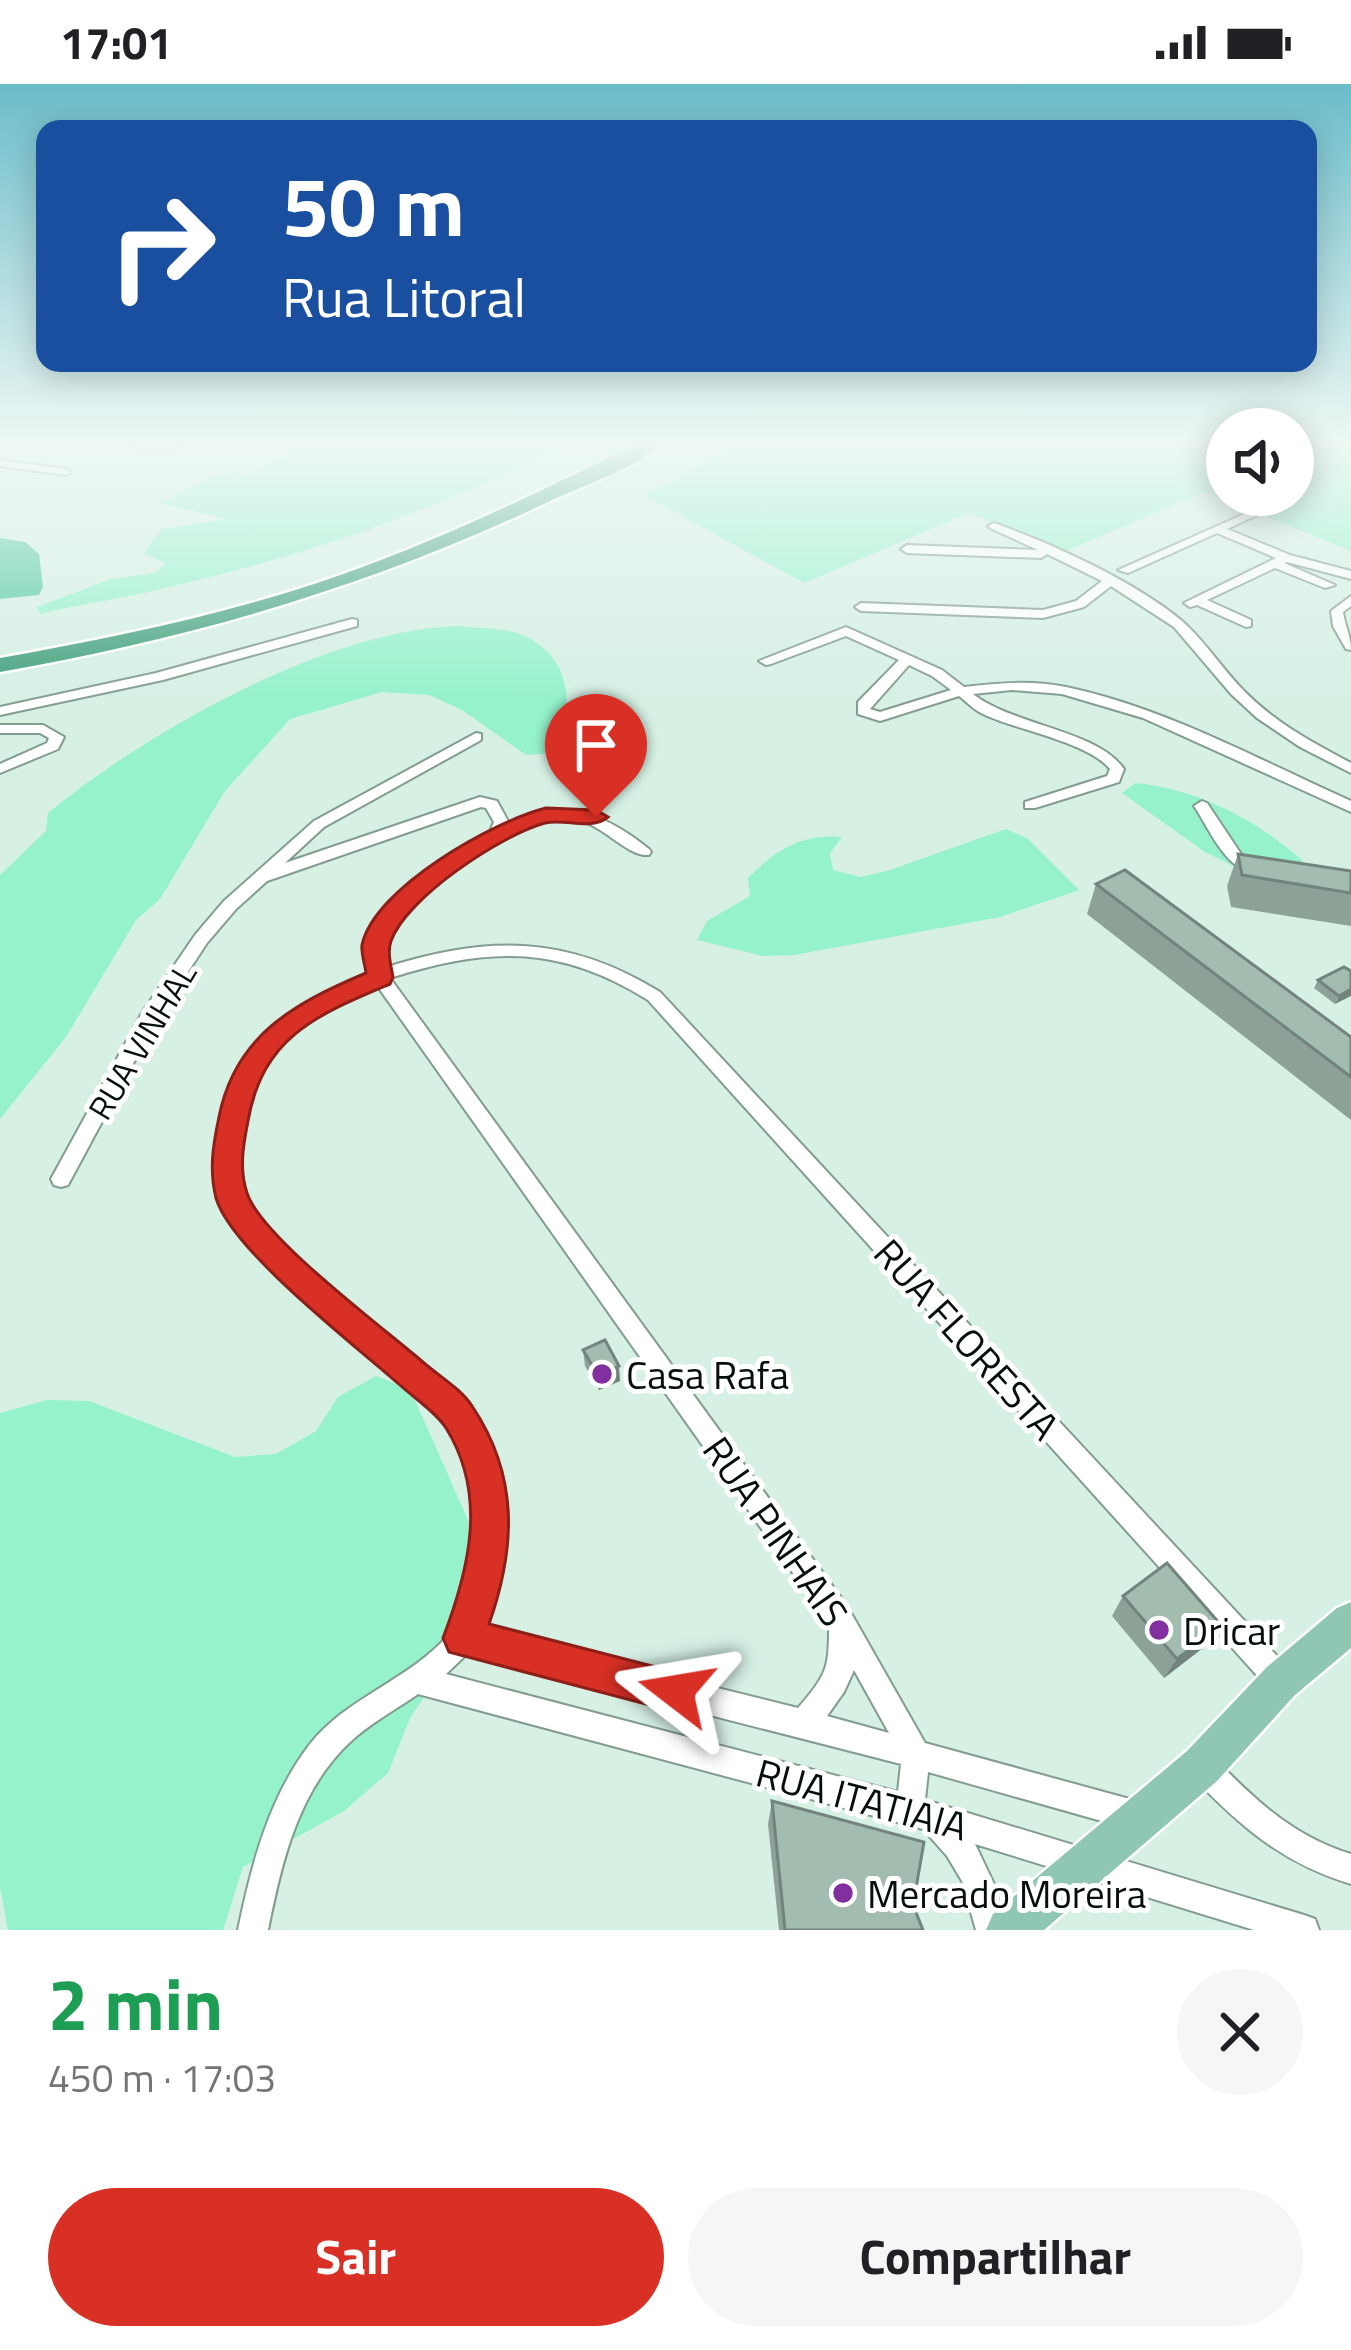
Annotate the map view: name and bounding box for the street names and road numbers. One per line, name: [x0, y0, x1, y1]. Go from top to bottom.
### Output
street label: RUA VINHAL: [75, 953, 209, 1129]
street label: RUA FLORESTA: [860, 1225, 1074, 1453]
street label: RUA PINHAIS: [689, 1424, 863, 1638]
street label: RUA ITATIAIA: [750, 1742, 974, 1856]

